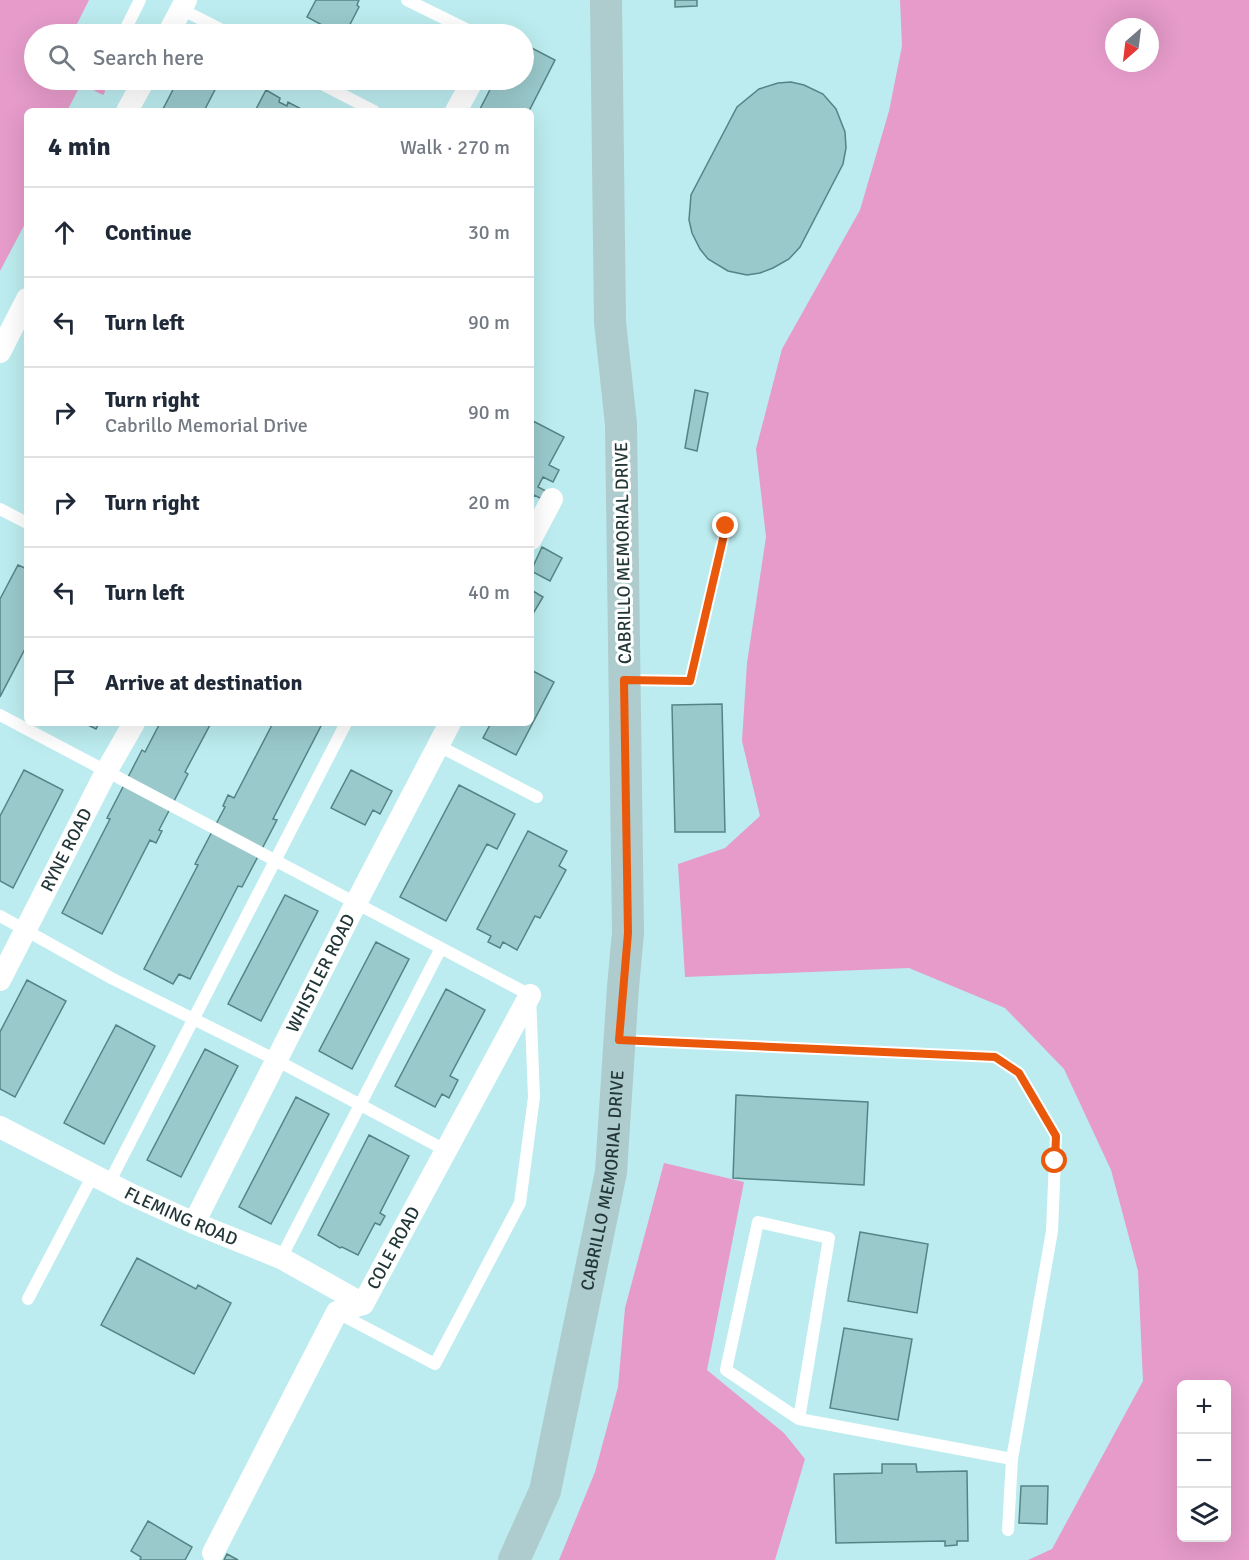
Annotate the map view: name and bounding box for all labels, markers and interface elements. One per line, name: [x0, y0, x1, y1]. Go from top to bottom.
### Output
north arrow: [1105, 18, 1159, 72]
search box: [24, 24, 534, 90]
icon: search: [45, 41, 78, 74]
text: Search here: [93, 44, 204, 71]
text: 4 min: [48, 131, 111, 163]
text: Walk · 270 m: [400, 135, 510, 160]
icon: ahead: [48, 216, 81, 249]
text: Continue: [105, 219, 192, 246]
text: 30 m: [468, 220, 510, 245]
icon: left: [48, 306, 81, 339]
text: Turn left: [105, 309, 185, 336]
text: 90 m: [468, 310, 510, 335]
text: Turn right: [105, 386, 200, 413]
icon: right: [48, 396, 81, 429]
text: 90 m: [468, 400, 510, 425]
text: Cabrillo Memorial Drive: [105, 413, 308, 438]
street label: CABRILLO MEMORIAL DRIVE: [610, 442, 636, 664]
icon: right: [48, 486, 81, 519]
text: Turn right: [105, 489, 200, 516]
text: 20 m: [468, 490, 510, 515]
route end: [712, 512, 738, 538]
icon: left: [48, 576, 81, 609]
text: Turn left: [105, 579, 185, 606]
text: 40 m: [468, 580, 510, 605]
icon: arrive: [48, 666, 81, 699]
text: Arrive at destination: [105, 669, 302, 696]
street label: RYNE ROAD: [36, 805, 97, 895]
street label: WHISTLER ROAD: [281, 910, 360, 1036]
street label: CABRILLO MEMORIAL DRIVE: [576, 1070, 629, 1292]
route start: [1041, 1147, 1067, 1173]
street label: FLEMING ROAD: [121, 1182, 241, 1250]
street label: COLE ROAD: [362, 1203, 425, 1293]
map controls: [1177, 1380, 1231, 1542]
button: +: [1177, 1380, 1231, 1434]
button: −: [1177, 1434, 1231, 1488]
button: layers: [1177, 1488, 1231, 1542]

